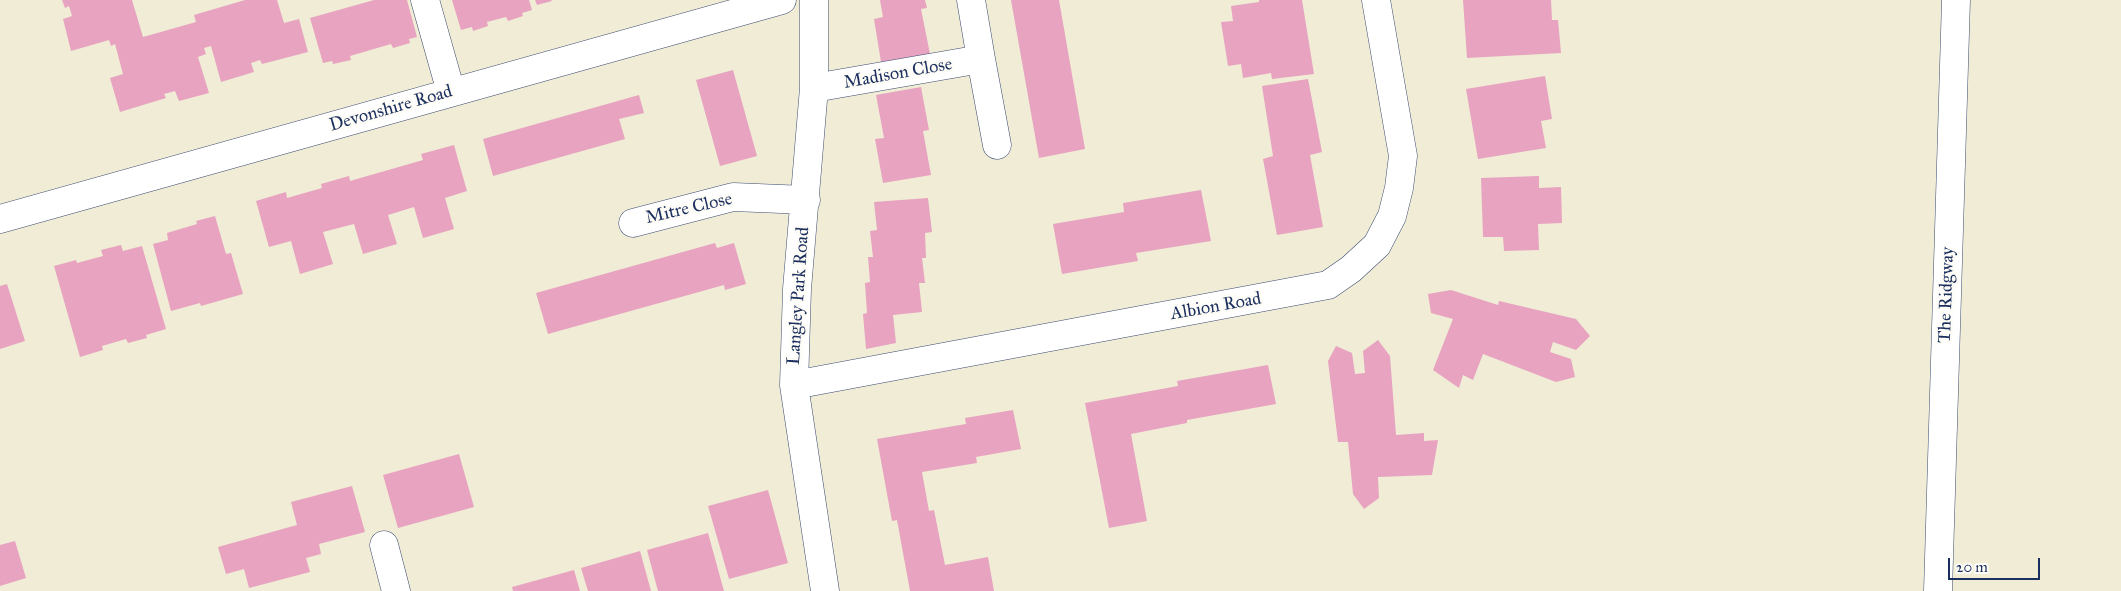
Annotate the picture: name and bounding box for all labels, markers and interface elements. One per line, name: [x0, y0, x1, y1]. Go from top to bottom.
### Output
street label: Madison Close: [842, 54, 954, 94]
street label: Devonshire Road: [327, 81, 455, 137]
street label: Mitre Close: [644, 189, 734, 229]
street label: Langley Park Road: [783, 226, 815, 366]
street label: The Ridgway: [1935, 246, 1959, 344]
street label: Albion Road: [1169, 288, 1263, 326]
scale bar: [1951, 548, 2044, 580]
text: 20 m: [1956, 558, 1988, 576]

